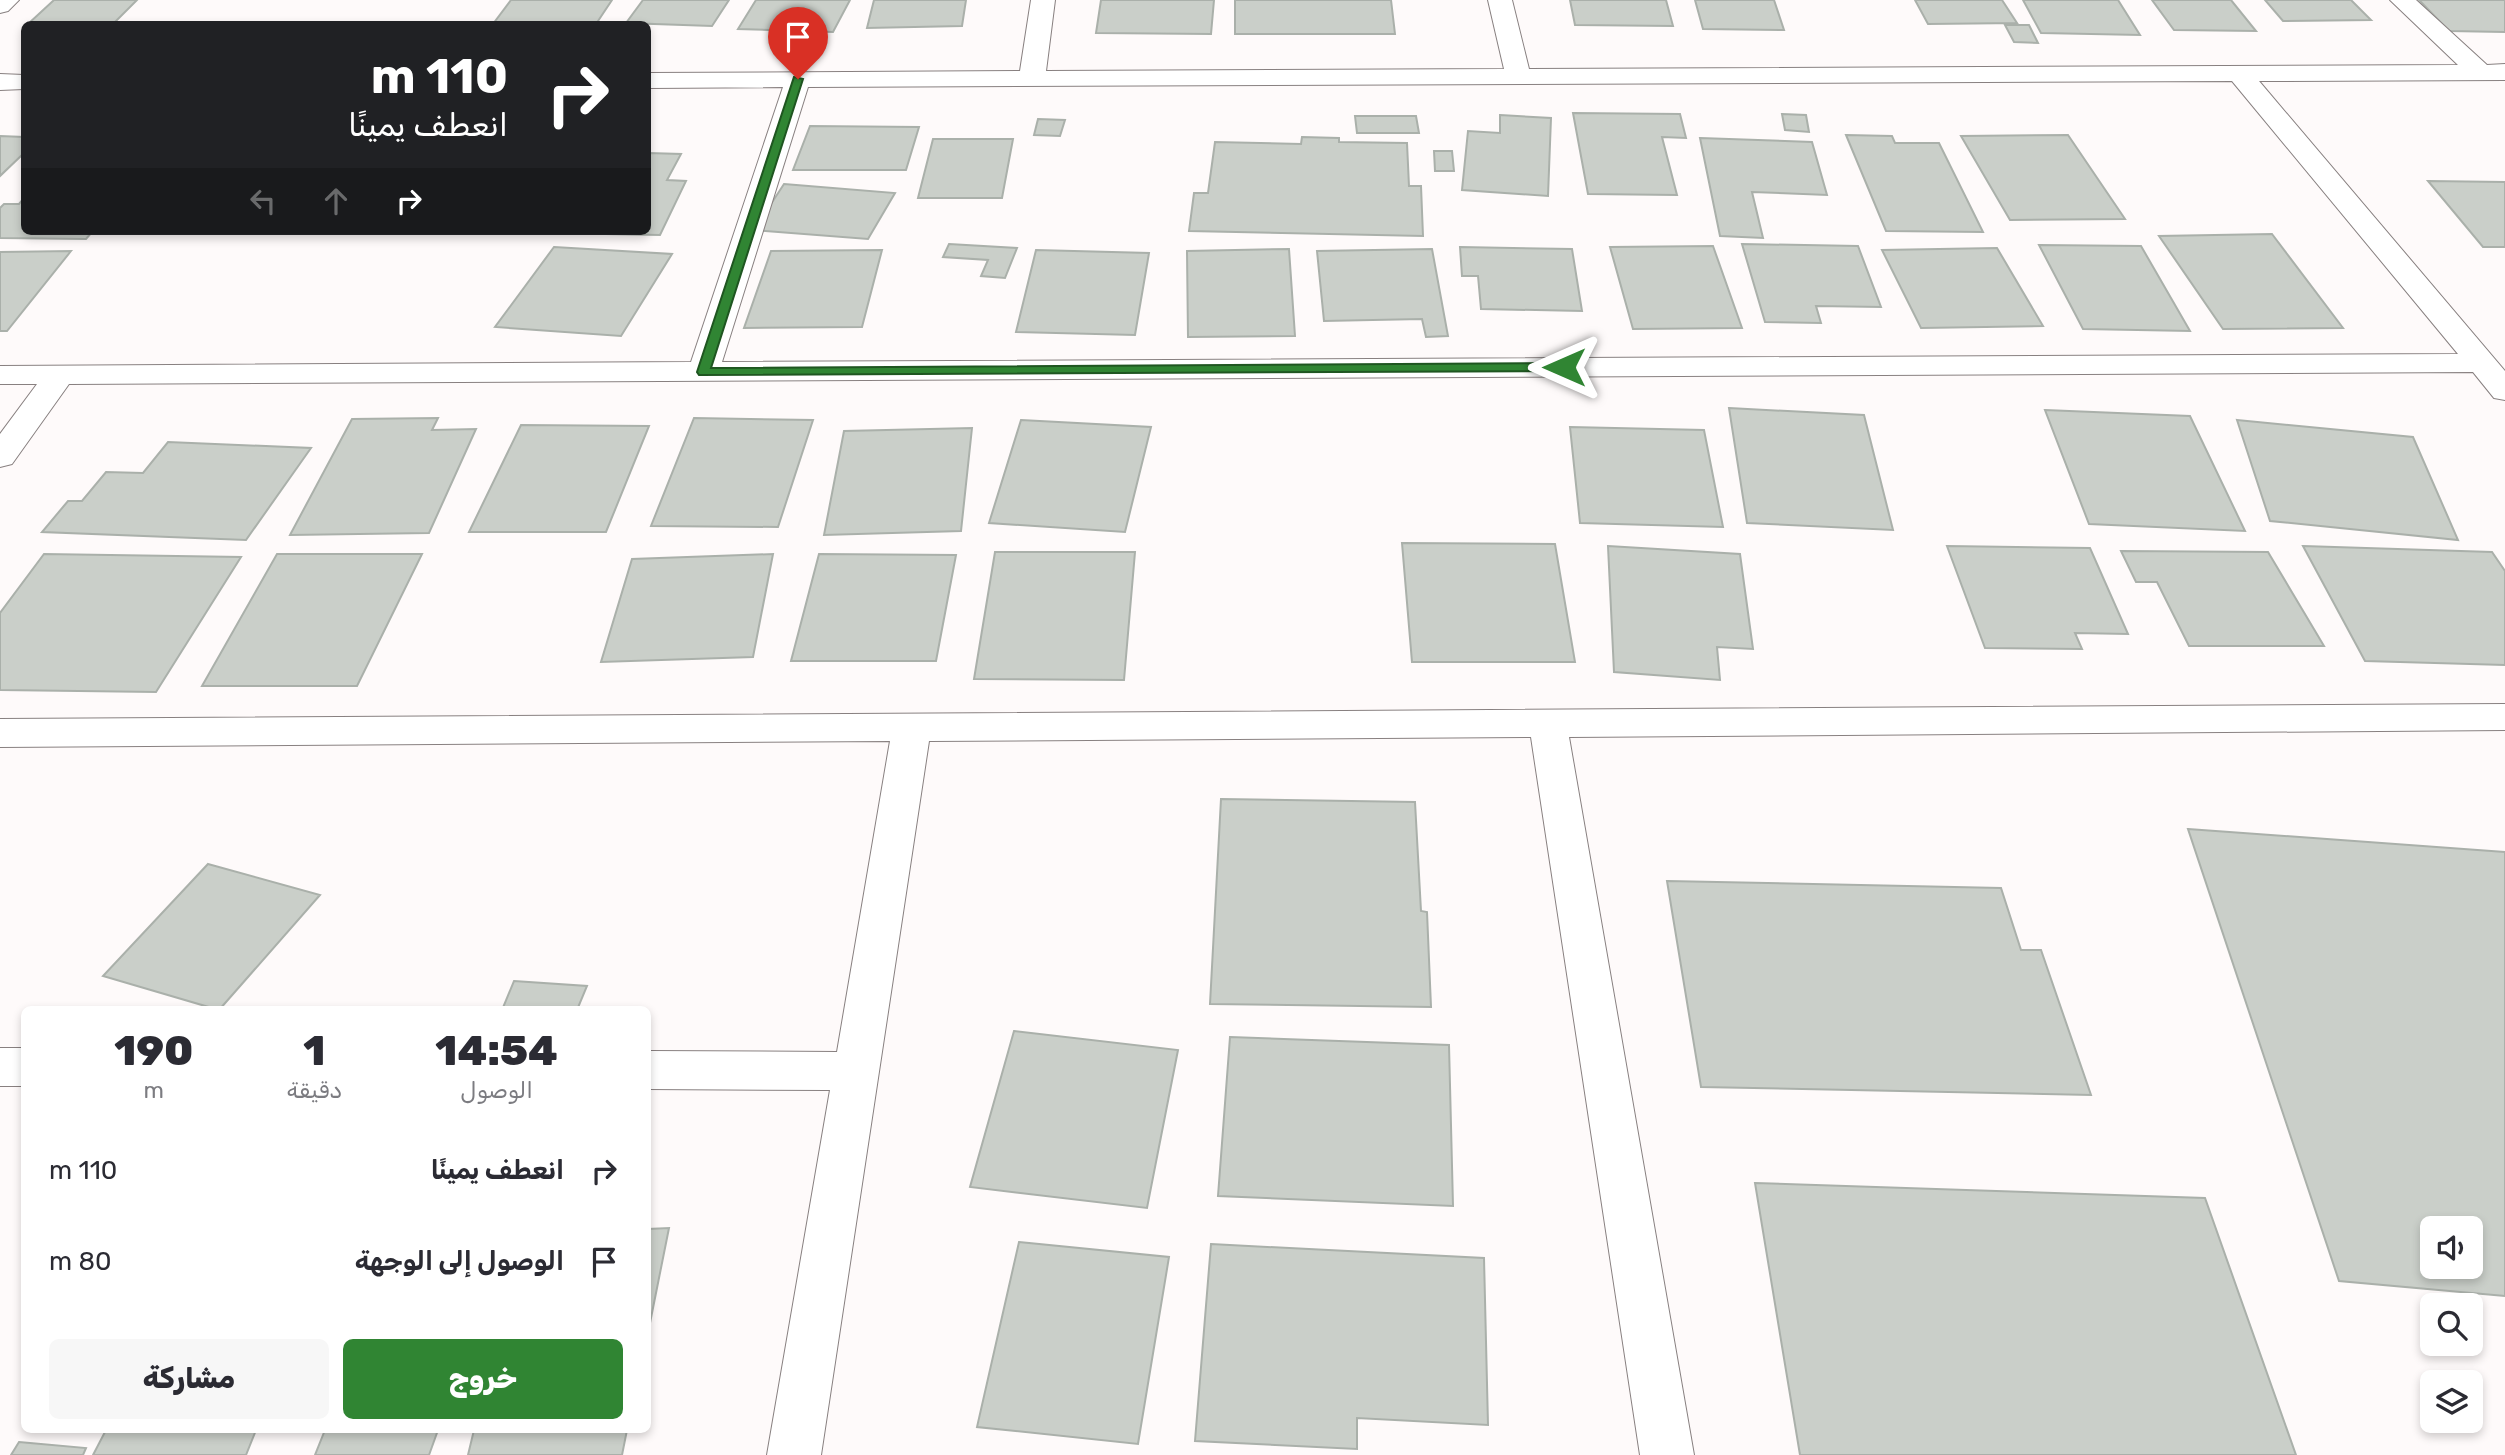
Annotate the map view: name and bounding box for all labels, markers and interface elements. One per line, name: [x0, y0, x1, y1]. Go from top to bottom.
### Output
pin: [768, 7, 828, 79]
icon: arrive: [779, 18, 817, 56]
text: 110 m: [371, 47, 508, 105]
icon: right: [532, 49, 623, 140]
text: انعطف يمينًا: [348, 106, 508, 144]
icon: left: [244, 182, 282, 220]
icon: ahead: [317, 182, 355, 220]
icon: right: [390, 182, 428, 220]
position arrow: [1527, 330, 1601, 404]
text: 190: [114, 1026, 193, 1076]
text: 1: [303, 1026, 325, 1076]
text: 14:54: [435, 1026, 558, 1076]
text: m: [144, 1076, 164, 1104]
text: دقيقة: [287, 1076, 342, 1104]
text: الوصول: [460, 1076, 533, 1104]
icon: right: [585, 1152, 623, 1190]
text: 110 m: [49, 1155, 117, 1186]
text: انعطف يمينًا: [431, 1155, 564, 1186]
map controls: [2420, 1216, 2483, 1433]
button: sound: [2420, 1216, 2483, 1279]
icon: arrive: [585, 1243, 623, 1281]
text: 80 m: [49, 1246, 112, 1277]
text: الوصول إلى الوجهة: [355, 1246, 564, 1277]
button: search: [2420, 1293, 2483, 1356]
button: مشاركة: [49, 1339, 329, 1419]
button: خروج: [343, 1339, 623, 1419]
button: layers: [2420, 1370, 2483, 1433]

